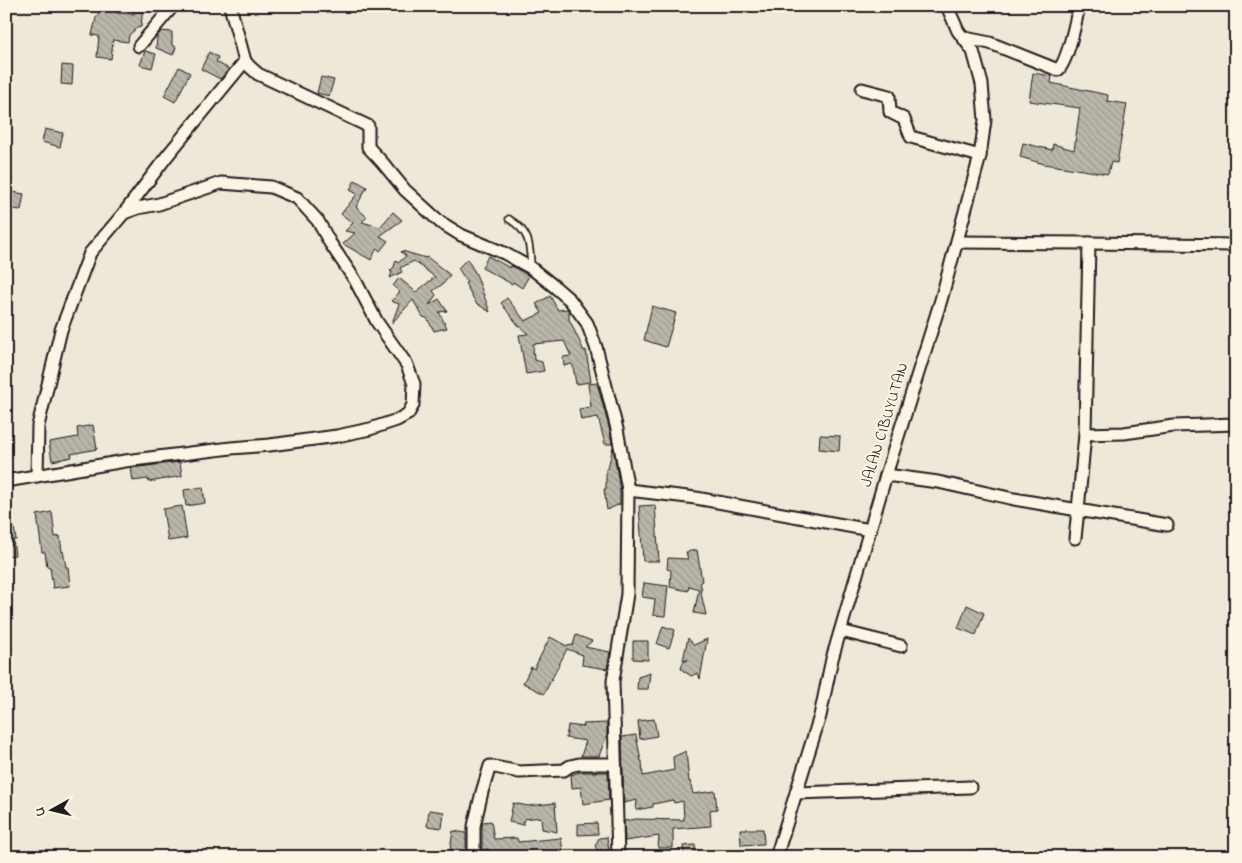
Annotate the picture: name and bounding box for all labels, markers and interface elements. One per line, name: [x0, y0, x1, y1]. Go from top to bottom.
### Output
street label: JALAN CIBUYUTAN: [855, 360, 915, 490]
north arrow: [28, 786, 78, 836]
text: U: [30, 806, 52, 817]

